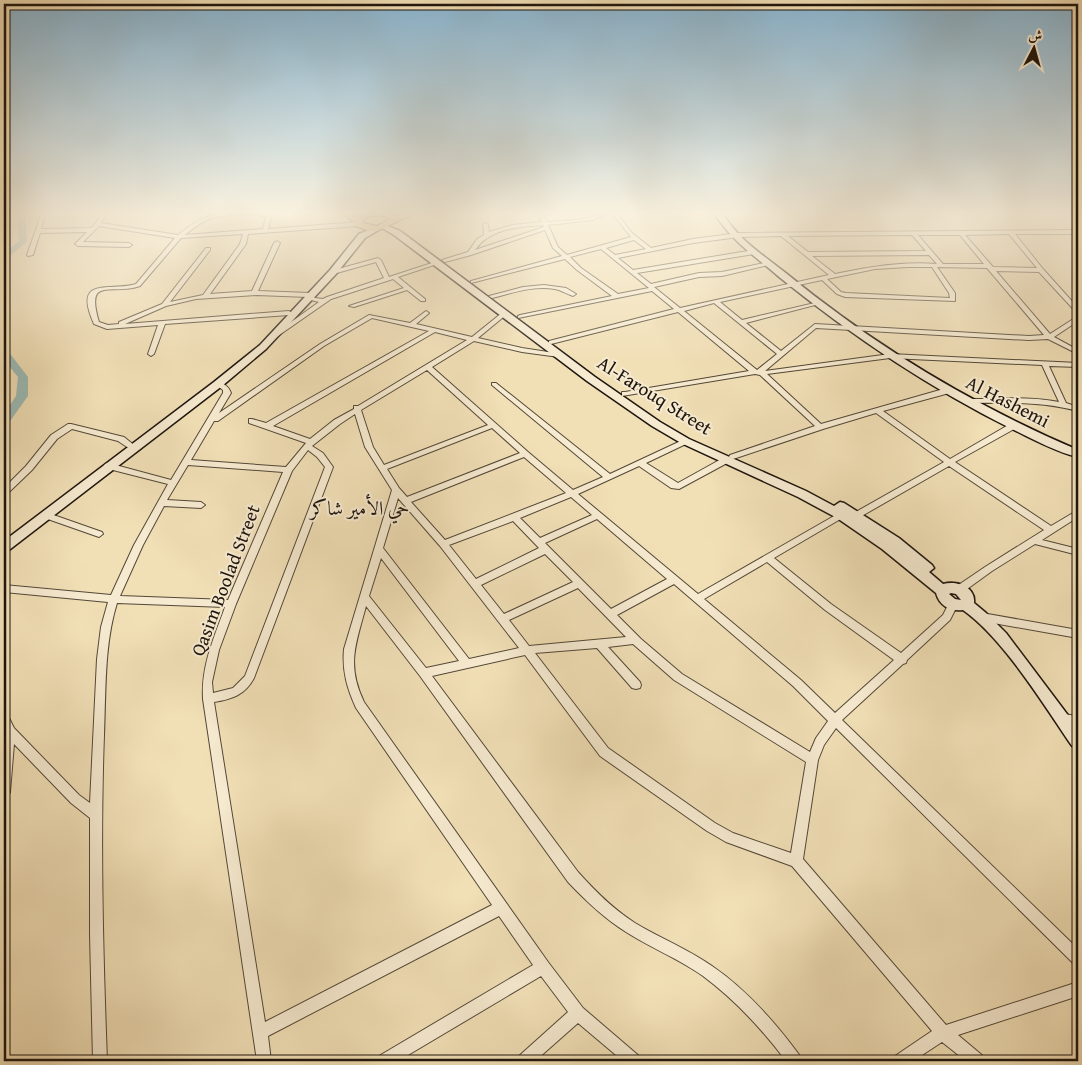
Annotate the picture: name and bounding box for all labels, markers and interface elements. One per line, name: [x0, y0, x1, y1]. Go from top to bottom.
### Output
north arrow: [1010, 22, 1060, 72]
text: ش: [1027, 24, 1043, 46]
street label: Al-Farouq Street: [592, 349, 718, 442]
street label: Al Hashemi: [961, 368, 1055, 434]
district label: حي الأمير شاكر: [308, 493, 410, 524]
street label: Qasim Boolad Street: [183, 500, 267, 660]

